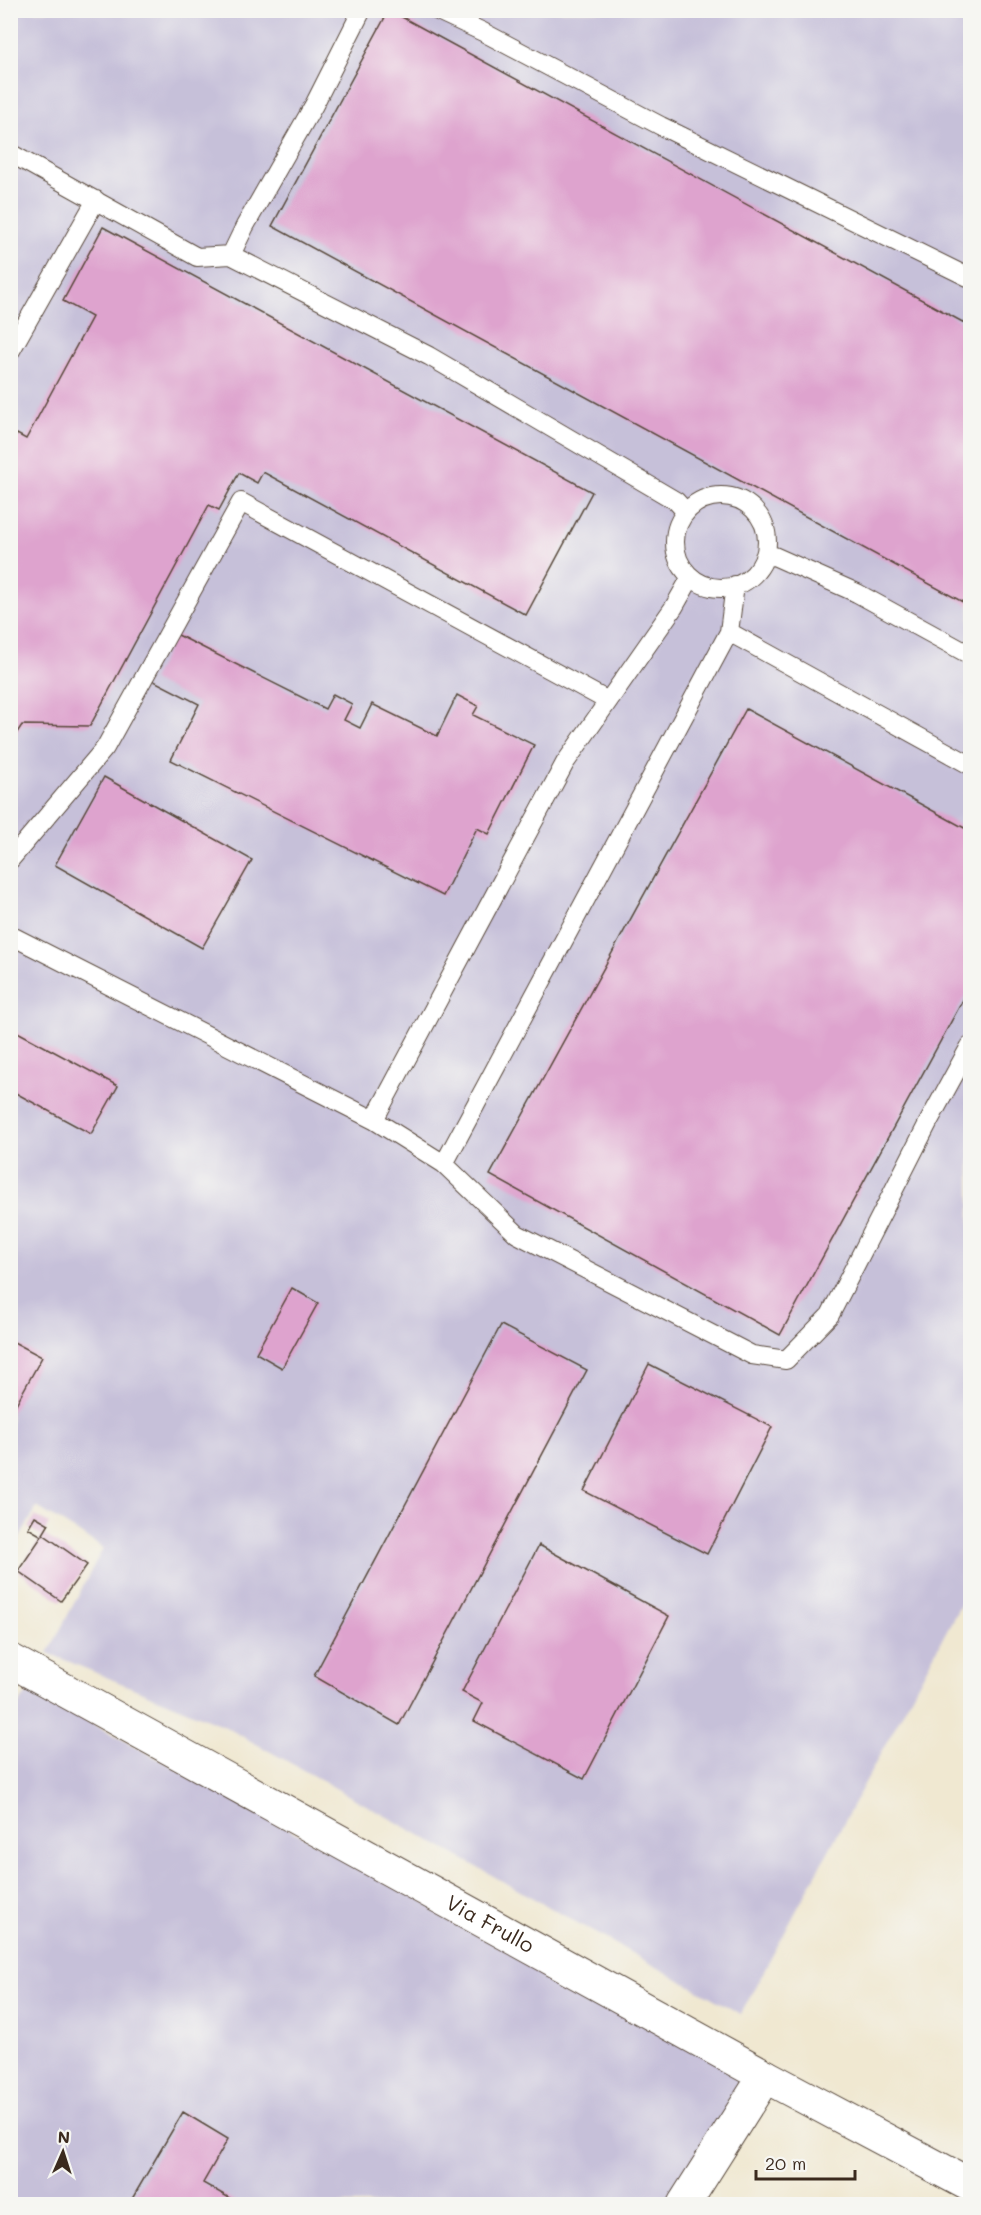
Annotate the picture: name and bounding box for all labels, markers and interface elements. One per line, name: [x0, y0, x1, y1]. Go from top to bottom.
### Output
street label: Via Frullo: [442, 1888, 540, 1958]
north arrow: [33, 2122, 93, 2182]
text: N: [57, 2126, 70, 2147]
scale bar: [756, 2143, 855, 2181]
text: 20 m: [765, 2151, 806, 2175]

